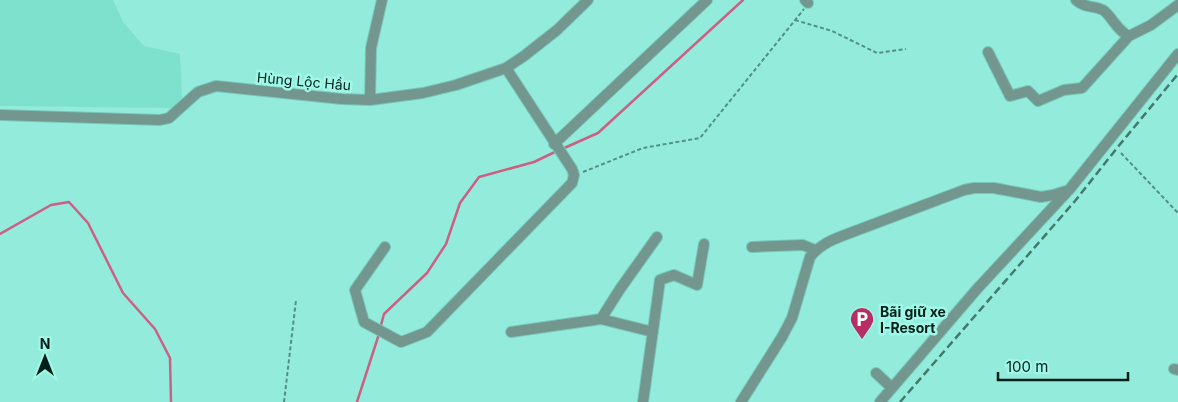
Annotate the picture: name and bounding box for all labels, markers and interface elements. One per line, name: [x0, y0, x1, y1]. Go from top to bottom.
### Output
street label: Hùng Lộc Hầu: [256, 68, 352, 94]
place label: Bãi giữ xe I-Resort: [880, 303, 946, 336]
parking icon: Bãi giữ xe I-Resort: [849, 306, 875, 340]
north arrow: [20, 332, 70, 382]
text: N: [40, 335, 50, 352]
scale bar: [998, 350, 1128, 382]
text: 100 m: [1006, 357, 1048, 376]

